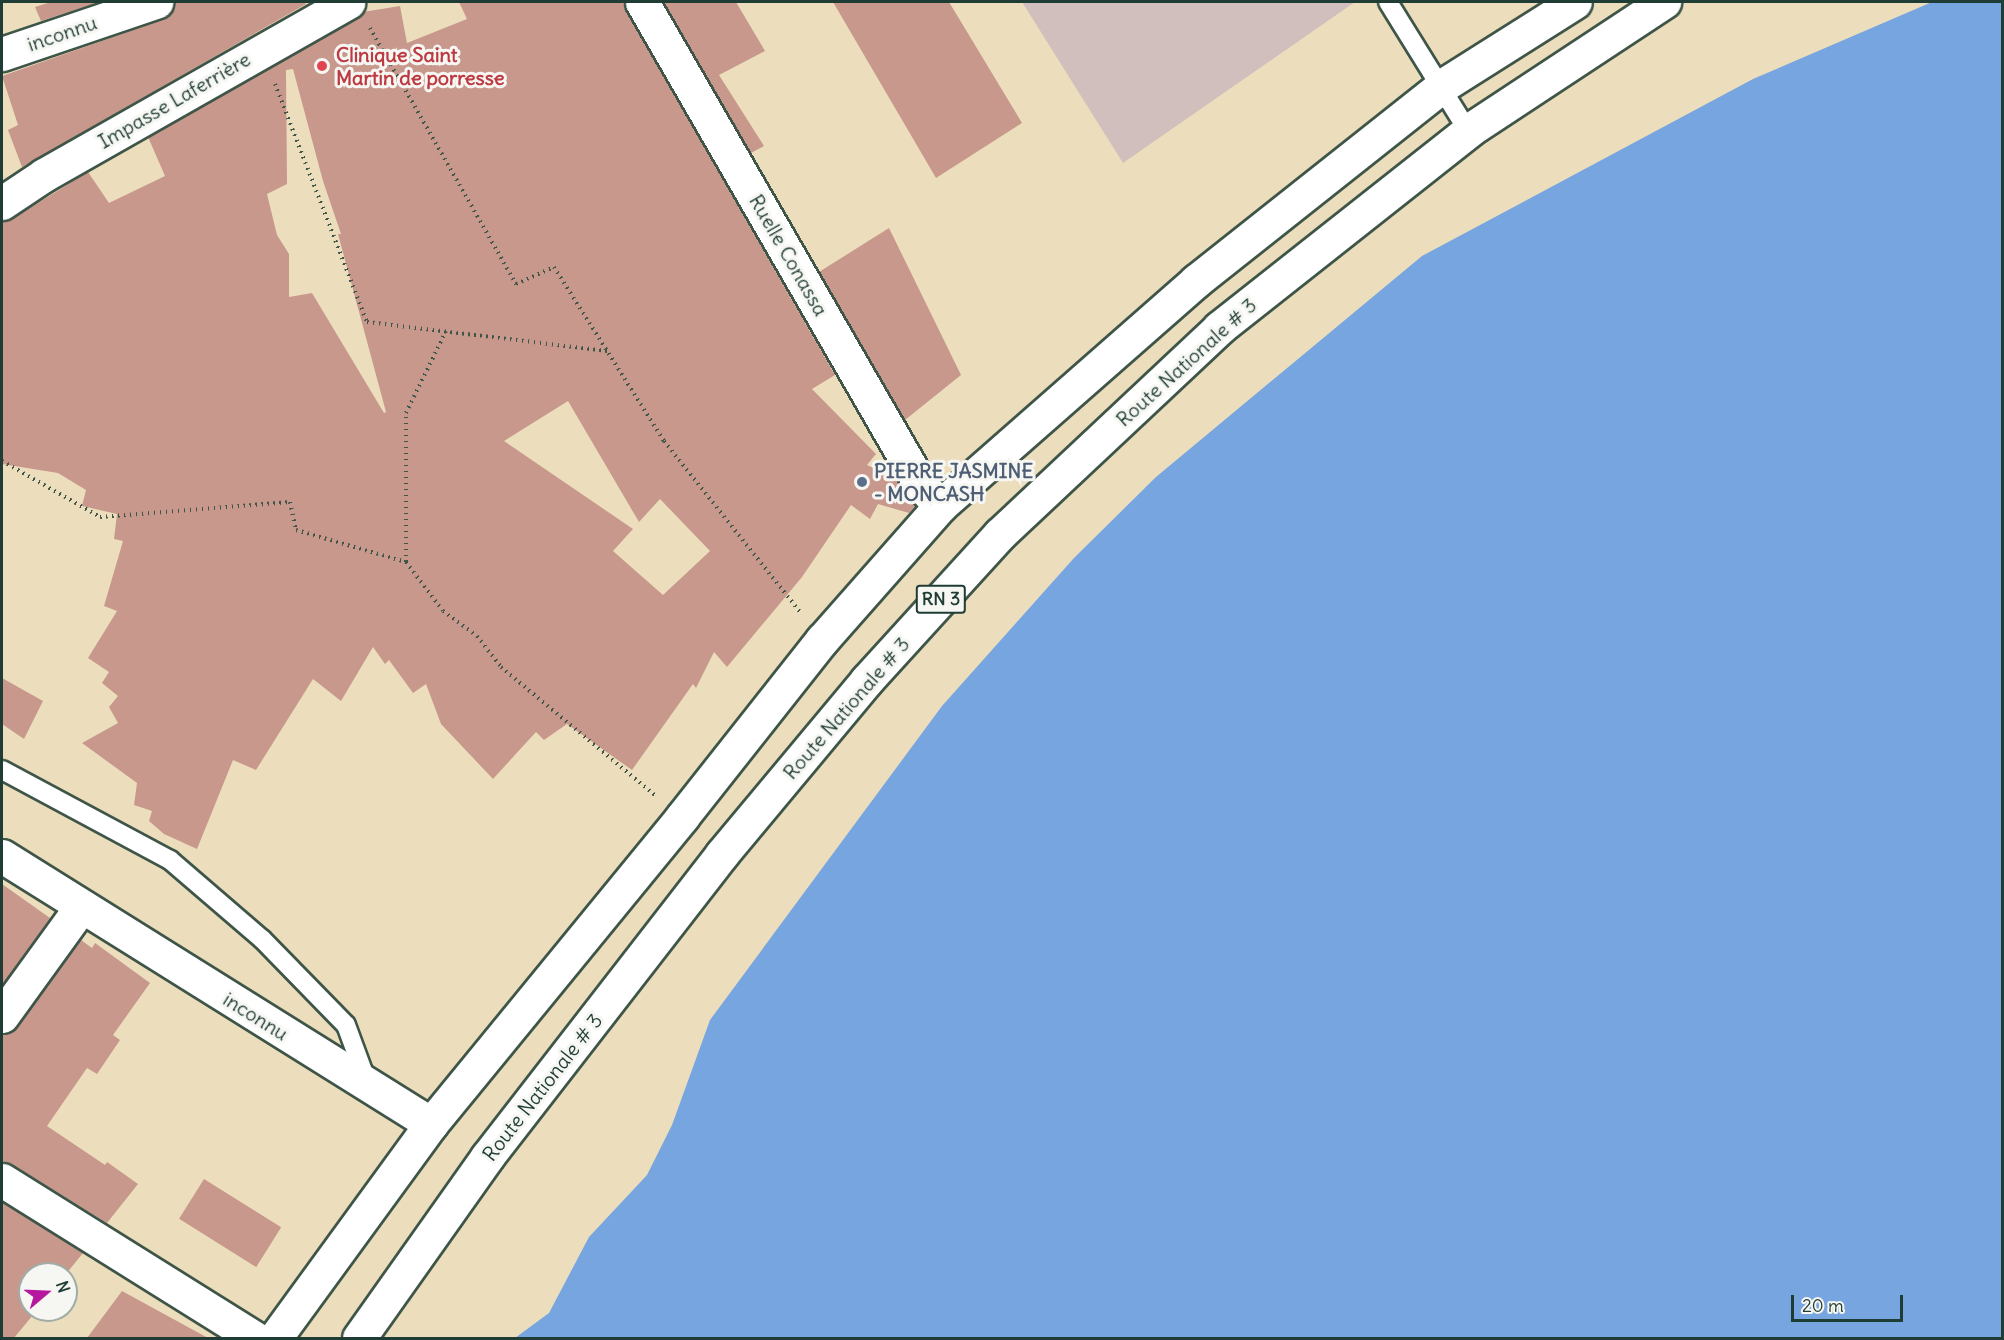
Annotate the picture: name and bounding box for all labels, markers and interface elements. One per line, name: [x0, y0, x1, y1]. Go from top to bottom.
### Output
street label: inconnu: [24, 10, 100, 56]
place label: Clinique Saint Martin de porresse: [336, 42, 505, 89]
street label: Impasse Laferrière: [94, 47, 254, 153]
marker: Clinique Saint Martin de porresse: [313, 57, 331, 75]
street label: Ruelle Conassa: [745, 190, 833, 320]
street label: Route Nationale # 3: [1111, 293, 1261, 431]
place label: PIERRE JASMINE - MONCASH: [874, 458, 1033, 505]
marker: PIERRE JASMINE - MONCASH: [855, 475, 869, 489]
road number: RN 3: [916, 584, 966, 614]
street label: Route Nationale # 3: [778, 632, 914, 784]
street label: inconnu: [219, 987, 293, 1045]
street label: Route Nationale # 3: [477, 1009, 607, 1165]
north arrow: [18, 1262, 78, 1322]
text: N: [52, 1278, 74, 1295]
scale bar: [1794, 1283, 1906, 1321]
text: 20 m: [1802, 1294, 1844, 1317]

